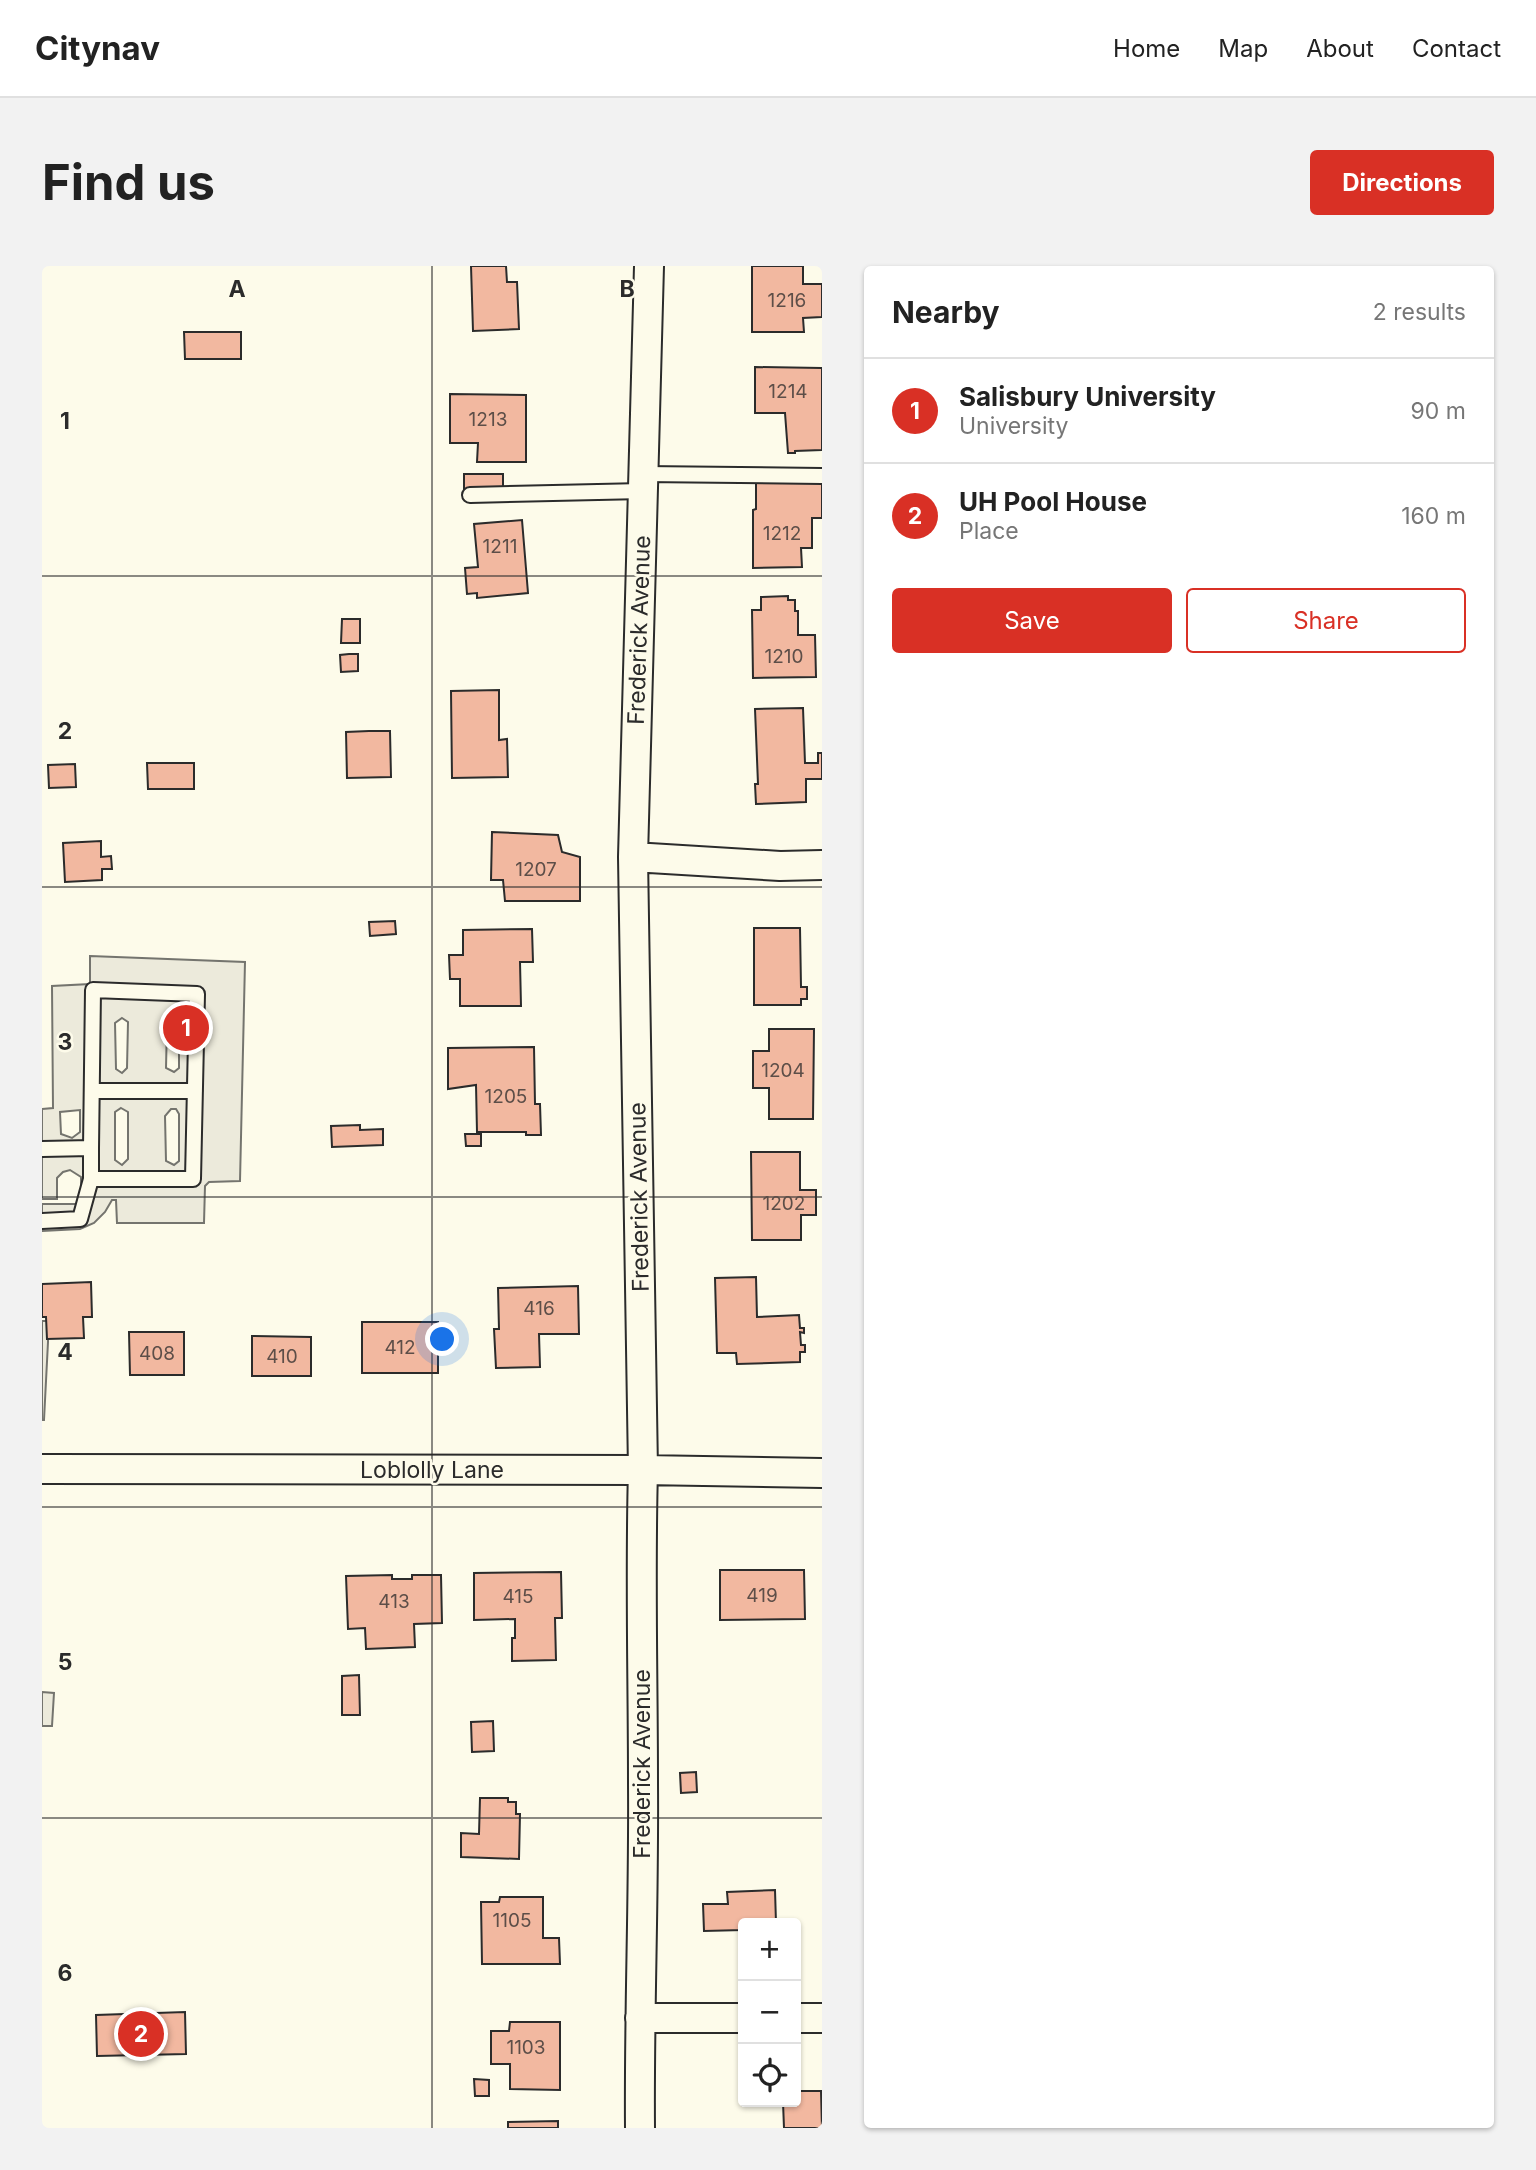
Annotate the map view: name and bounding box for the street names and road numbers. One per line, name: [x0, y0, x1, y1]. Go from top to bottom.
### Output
street label: Frederick Avenue: [622, 535, 656, 725]
street label: Frederick Avenue: [623, 1102, 655, 1292]
street label: Loblolly Lane: [360, 1456, 504, 1484]
street label: Frederick Avenue: [628, 1669, 656, 1859]

